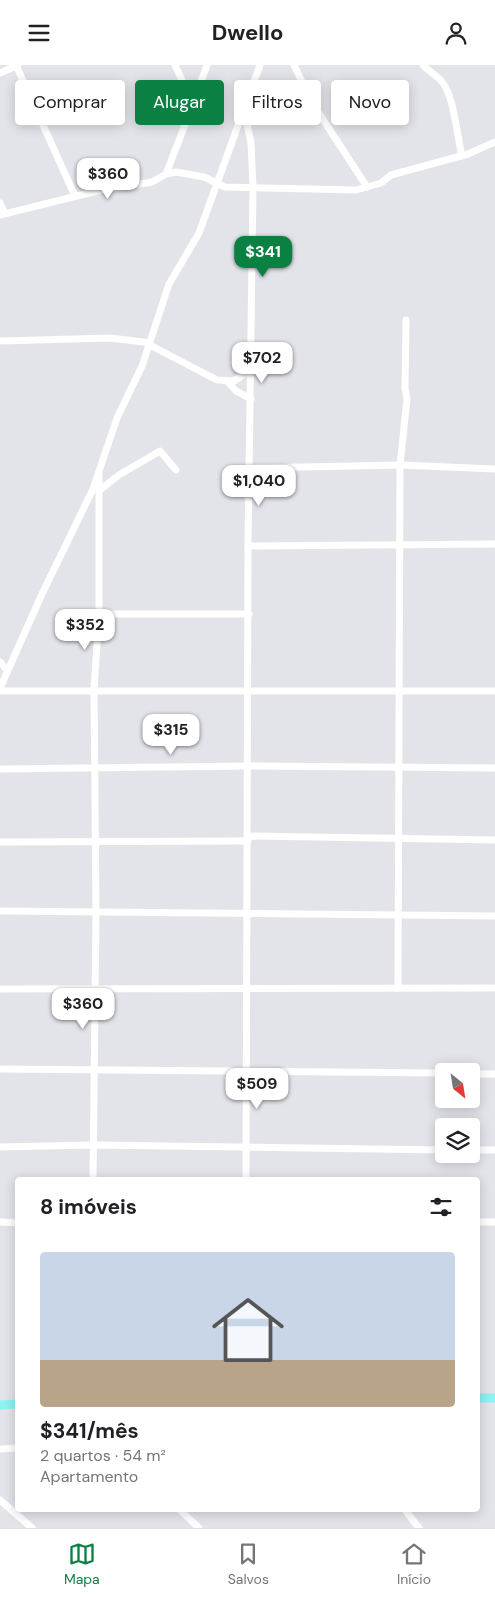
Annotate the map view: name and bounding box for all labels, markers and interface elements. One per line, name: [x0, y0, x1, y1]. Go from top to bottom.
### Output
text: Dwello: [212, 18, 283, 47]
icon: menu: [25, 19, 53, 47]
icon: person: [442, 19, 470, 47]
chip: Comprar: [15, 80, 125, 125]
chip: Alugar: [135, 80, 224, 125]
chip: Filtros: [234, 80, 321, 125]
chip: Novo: [331, 80, 409, 125]
pin: $360: [78, 157, 138, 200]
text: $360: [88, 163, 128, 184]
pin: $341: [233, 235, 293, 278]
text: $341: [245, 241, 281, 262]
pin: $702: [232, 341, 292, 384]
text: $702: [243, 347, 281, 368]
pin: $1,040: [218, 465, 300, 507]
text: $1,040: [233, 470, 285, 491]
pin: $352: [55, 609, 115, 651]
text: $352: [66, 614, 104, 635]
pin: $315: [141, 713, 201, 756]
text: $315: [154, 719, 188, 740]
pin: $360: [53, 987, 113, 1030]
text: $360: [63, 993, 103, 1014]
north arrow: [435, 1063, 480, 1107]
map controls: [435, 1063, 480, 1163]
pin: $509: [227, 1067, 287, 1110]
text: $509: [236, 1073, 278, 1094]
button: layers: [435, 1118, 480, 1163]
text: 8 imóveis: [40, 1193, 137, 1221]
icon: filters: [427, 1193, 455, 1221]
icon: home: [203, 1285, 293, 1375]
text: $341/mês: [40, 1417, 139, 1445]
text: 2 quartos · 54 m²: [40, 1445, 166, 1466]
text: Apartamento: [40, 1466, 138, 1487]
tab: Mapa: [64, 1540, 100, 1588]
tab: Salvos: [228, 1540, 269, 1588]
tab: Início: [397, 1540, 431, 1588]

